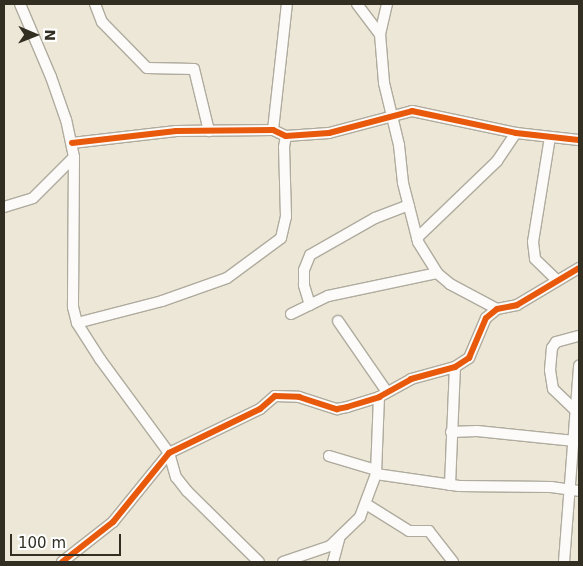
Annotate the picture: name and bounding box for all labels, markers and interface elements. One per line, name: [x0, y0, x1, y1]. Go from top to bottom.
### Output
north arrow: [10, 10, 60, 60]
text: N: [42, 29, 58, 41]
scale bar: [12, 524, 124, 556]
text: 100 m: [18, 534, 66, 552]

